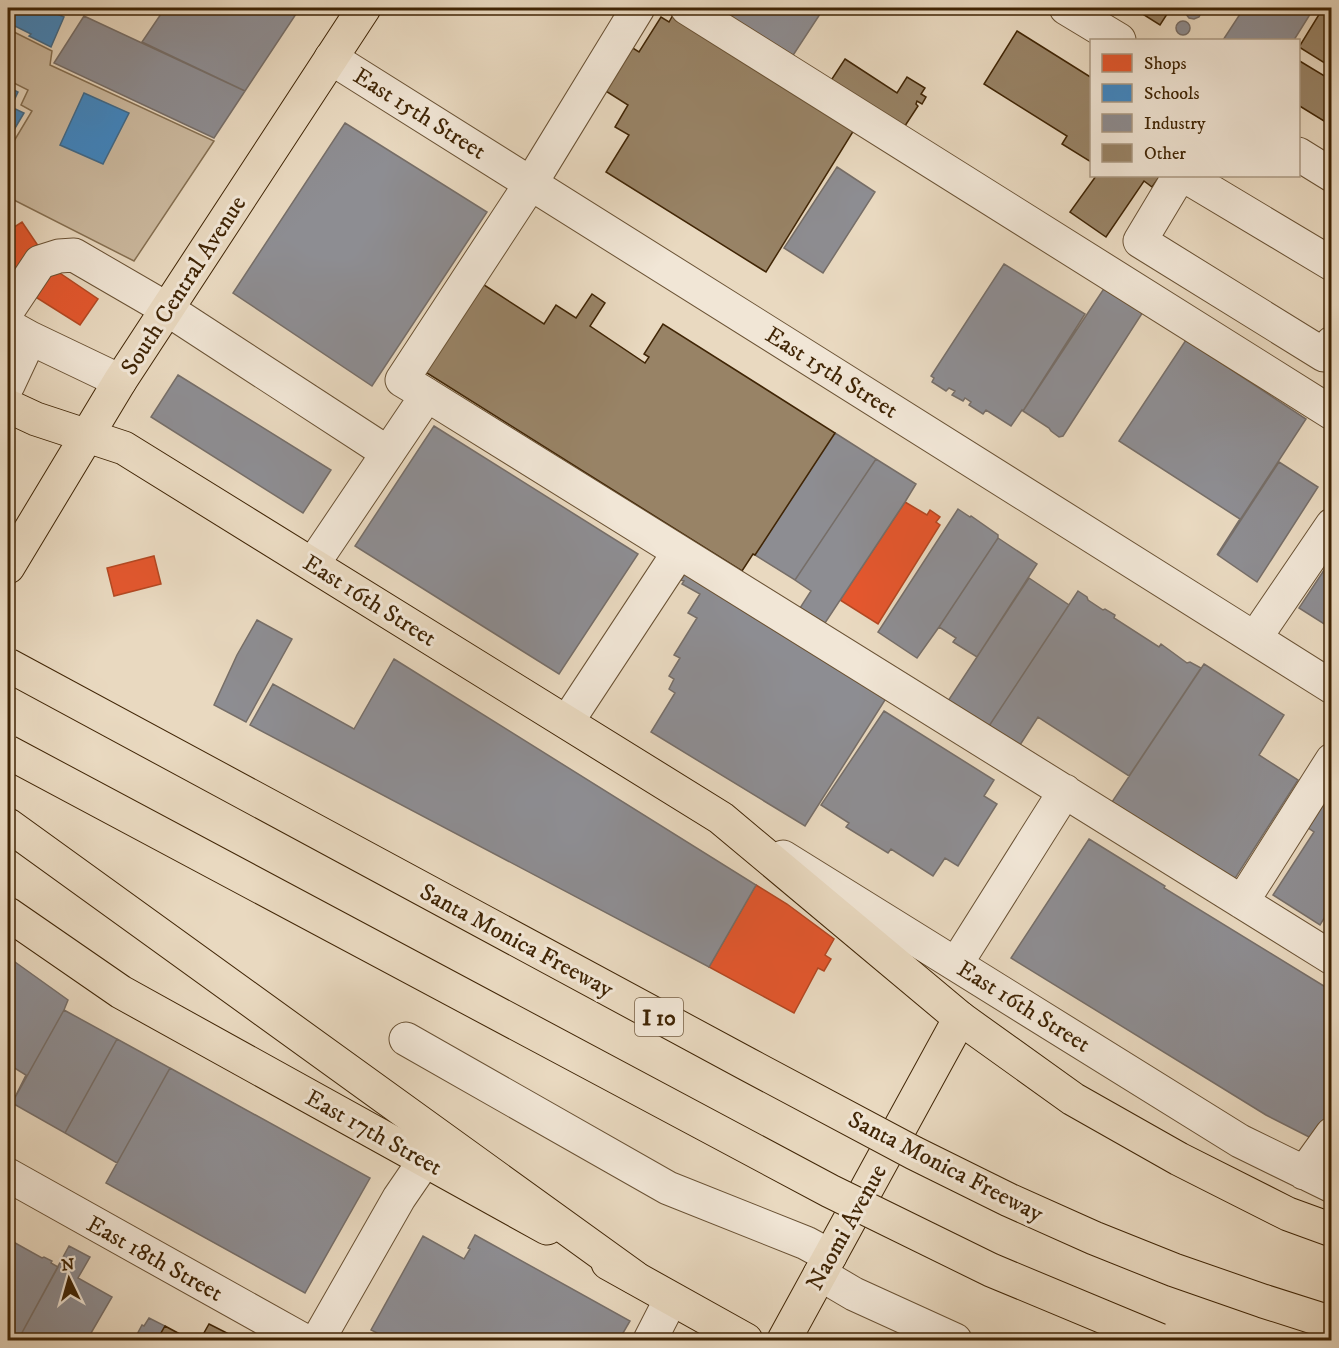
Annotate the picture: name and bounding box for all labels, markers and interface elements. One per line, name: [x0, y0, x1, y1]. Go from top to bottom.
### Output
legend: [1090, 39, 1300, 177]
text: Shops: [1144, 53, 1187, 75]
street label: East 15th Street: [348, 61, 492, 167]
text: Schools: [1144, 83, 1199, 105]
text: Industry: [1144, 113, 1206, 135]
text: Other: [1144, 143, 1186, 165]
street label: South Central Avenue: [115, 190, 253, 381]
street label: East 15th Street: [760, 320, 904, 426]
street label: East 16th Street: [297, 548, 442, 654]
street label: Santa Monica Freeway: [415, 877, 619, 1005]
street label: East 16th Street: [951, 954, 1096, 1060]
road number: I 10: [635, 998, 683, 1036]
street label: East 17th Street: [300, 1083, 447, 1183]
street label: Santa Monica Freeway: [843, 1105, 1049, 1229]
street label: Naomi Avenue: [800, 1159, 894, 1296]
street label: East 18th Street: [81, 1209, 228, 1309]
north arrow: [39, 1249, 99, 1309]
text: N: [60, 1255, 75, 1276]

